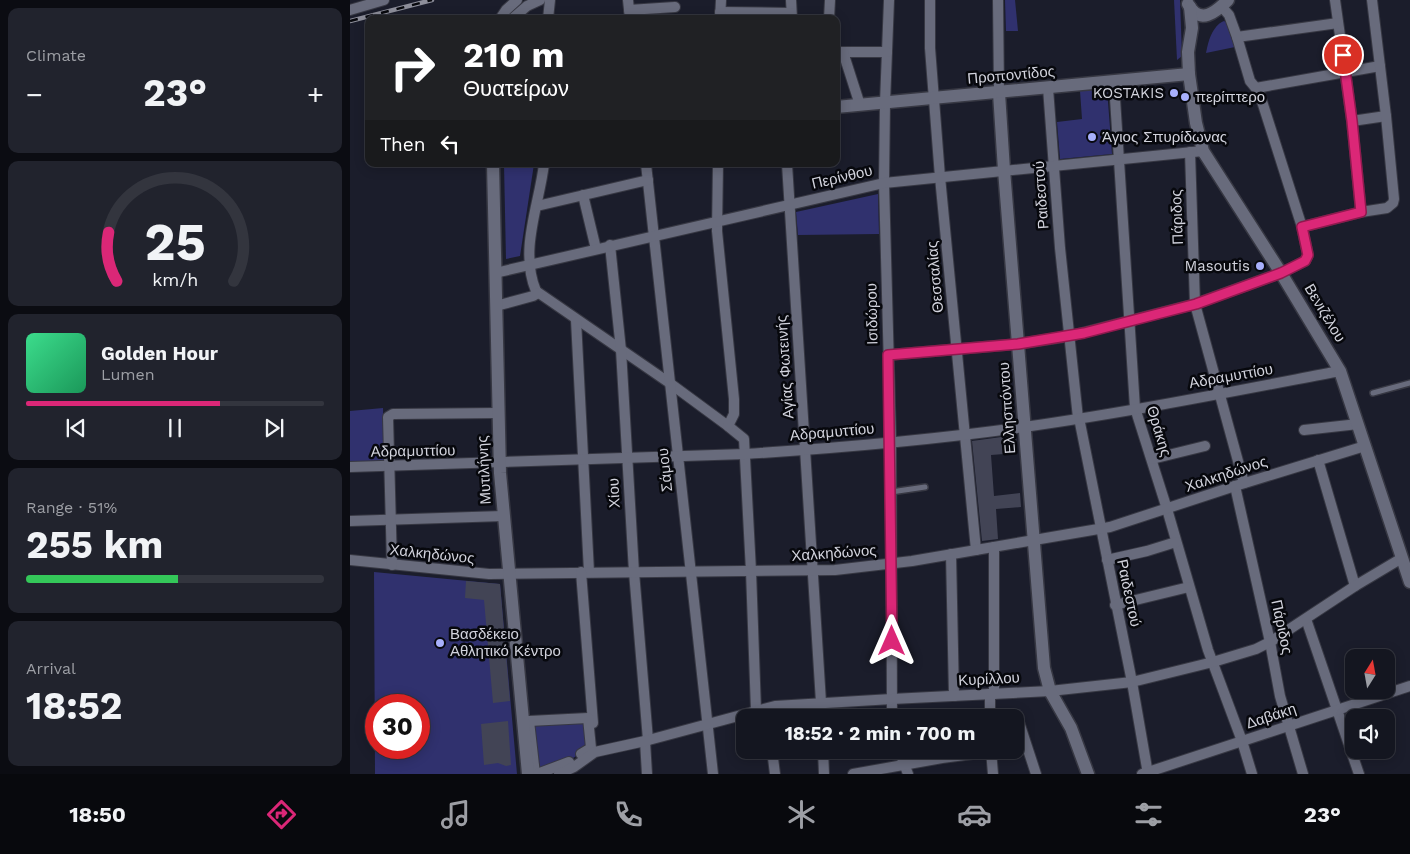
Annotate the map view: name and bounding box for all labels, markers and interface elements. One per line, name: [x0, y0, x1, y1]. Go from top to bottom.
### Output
text: 210 m: [463, 34, 564, 76]
pin: [1322, 34, 1364, 76]
icon: right: [380, 35, 445, 100]
icon: arrive: [1329, 41, 1357, 69]
text: Climate: [26, 46, 86, 65]
street label: Προποντίδος: [966, 62, 1056, 88]
text: 23°: [143, 71, 207, 115]
text: Θυατείρων: [463, 76, 569, 101]
text: −: [26, 78, 43, 111]
text: +: [307, 78, 324, 111]
place label: KOSTAKIS: [1093, 84, 1164, 102]
marker: KOSTAKIS: [1168, 87, 1180, 99]
place label: περίπτερο: [1195, 88, 1265, 106]
marker: περίπτερο: [1179, 91, 1191, 103]
place label: Άγιος Σπυρίδωνας: [1102, 128, 1227, 146]
icon: left: [436, 130, 464, 158]
marker: Άγιος Σπυρίδωνας: [1086, 131, 1098, 143]
text: Then: [380, 133, 426, 156]
street label: Ραιδεστού: [1030, 160, 1052, 230]
street label: Περίνθου: [810, 161, 874, 193]
street label: Πάριδος: [1167, 189, 1187, 245]
text: 25: [144, 212, 206, 273]
street label: Θεσσαλίας: [923, 240, 947, 314]
place label: Masoutis: [1184, 257, 1250, 275]
marker: Masoutis: [1254, 260, 1266, 272]
text: km/h: [152, 269, 198, 290]
street label: Βενιζέλου: [1301, 281, 1349, 345]
street label: Ισιδώρου: [862, 283, 882, 345]
street label: Αγίας Φωτεινής: [772, 314, 798, 420]
text: Golden Hour: [101, 342, 218, 365]
street label: Αδραμυττίου: [1188, 360, 1274, 392]
street label: Ελλησπόντου: [995, 362, 1019, 454]
text: Lumen: [101, 365, 155, 384]
street label: Θράκης: [1143, 404, 1175, 458]
icon: previous: [62, 414, 90, 442]
icon: pause: [161, 414, 189, 442]
icon: next: [260, 414, 288, 442]
street label: Αδραμυττίου: [789, 419, 875, 445]
street label: Μυτιλήνης: [473, 435, 495, 505]
street label: Αδραμυττίου: [370, 441, 456, 461]
street label: Σάμου: [654, 447, 676, 493]
street label: Χαλκηδώνος: [1183, 452, 1269, 496]
street label: Χίου: [604, 478, 624, 508]
text: Range · 51%: [26, 498, 117, 517]
text: 255 km: [26, 523, 163, 567]
street label: Χαλκηδώνος: [389, 541, 475, 567]
street label: Χαλκηδώνος: [791, 541, 877, 565]
street label: Ραιδεστού: [1113, 558, 1145, 628]
street label: Πάριδος: [1267, 598, 1297, 656]
position arrow: [865, 614, 917, 666]
place label: Βασδέκειο Αθλητικό Κέντρο: [450, 625, 561, 660]
marker: Βασδέκειο Αθλητικό Κέντρο: [434, 637, 446, 649]
north arrow: [1345, 649, 1395, 699]
map controls: [1345, 649, 1395, 759]
text: Arrival: [26, 659, 76, 678]
street label: Κυρίλλου: [958, 668, 1020, 690]
text: 18:52: [26, 684, 122, 728]
speed limit sign: 30: [365, 694, 430, 759]
street label: Δαβάκη: [1244, 699, 1298, 733]
button: sound: [1345, 709, 1395, 759]
text: 18:52 · 2 min · 700 m: [785, 722, 975, 745]
icon: directions: [264, 797, 299, 832]
icon: music: [438, 797, 473, 832]
icon: phone: [611, 797, 646, 832]
icon: climate: [784, 797, 819, 832]
icon: car: [957, 797, 992, 832]
icon: filters: [1131, 797, 1166, 832]
text: 18:50: [69, 802, 126, 827]
text: 23°: [1304, 802, 1341, 827]

